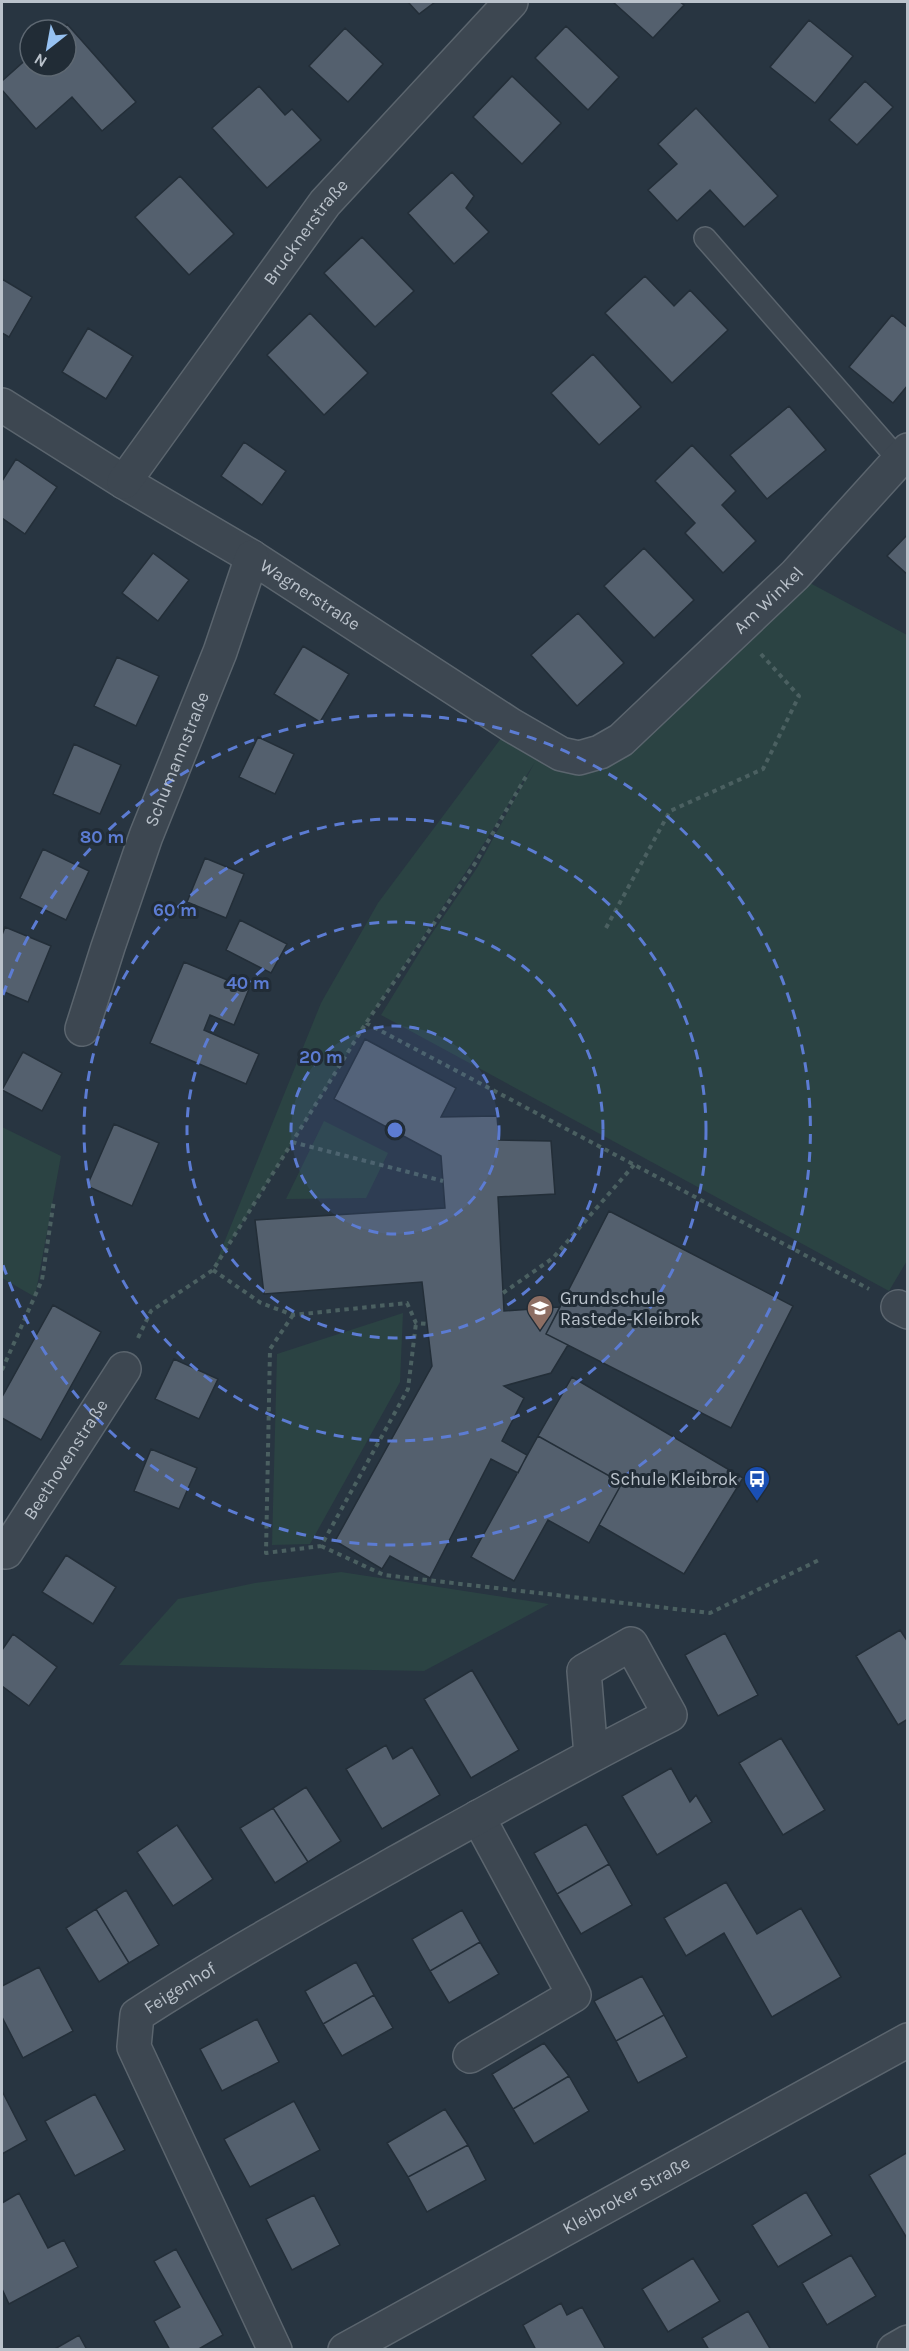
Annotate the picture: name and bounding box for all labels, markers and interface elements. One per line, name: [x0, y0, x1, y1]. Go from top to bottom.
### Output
north arrow: [18, 18, 78, 78]
text: N: [31, 49, 50, 72]
street label: Brucknerstraße: [258, 174, 353, 290]
street label: Wagnerstraße: [256, 554, 365, 635]
street label: Am Winkel: [729, 562, 808, 638]
street label: Schumannstraße: [140, 689, 214, 830]
text: 80 m: [80, 826, 124, 848]
text: 60 m: [153, 899, 197, 921]
text: 40 m: [226, 972, 270, 994]
text: 20 m: [299, 1046, 343, 1068]
centre of rings: [385, 1120, 405, 1140]
place label: Grundschule Rastede-Kleibrok: [560, 1287, 700, 1330]
school or university icon: Grundschule Rastede-Kleibrok: [525, 1293, 555, 1331]
street label: Beethovenstraße: [19, 1395, 113, 1524]
bus stop icon: Schule Kleibrok: [742, 1464, 772, 1502]
place label: Schule Kleibrok: [610, 1468, 738, 1490]
street label: Feigenhof: [140, 1957, 221, 2019]
street label: Kleibroker Straße: [559, 2151, 694, 2239]

